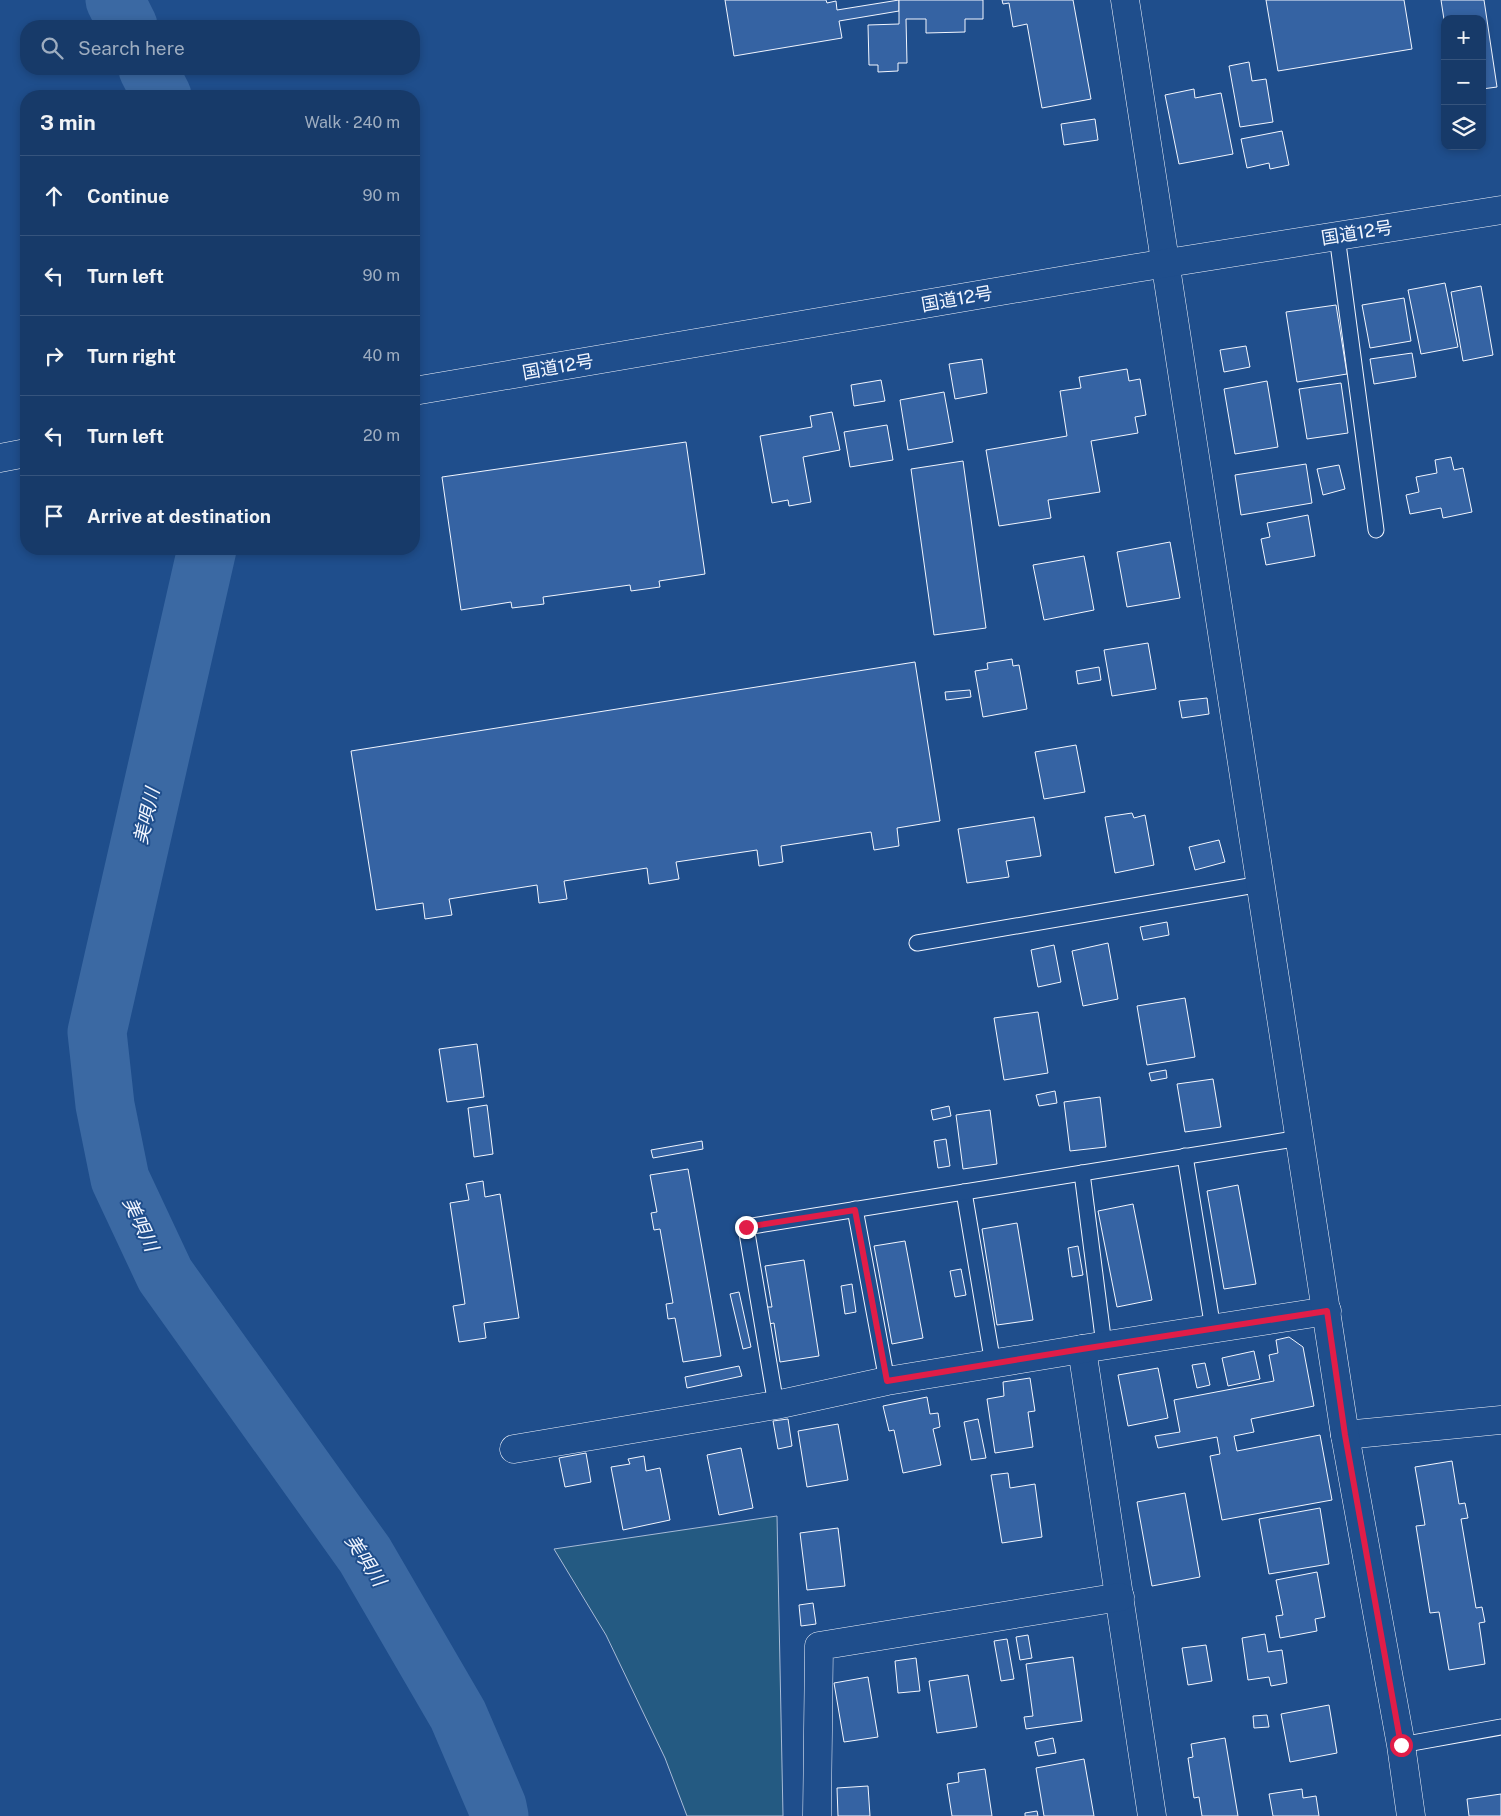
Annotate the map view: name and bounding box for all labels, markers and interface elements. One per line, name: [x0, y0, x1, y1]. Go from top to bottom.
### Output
map controls: [1441, 15, 1486, 150]
button: +: [1441, 15, 1486, 60]
search box: [20, 20, 420, 75]
icon: search: [38, 34, 66, 62]
text: Search here: [78, 37, 185, 59]
button: −: [1441, 60, 1486, 105]
button: layers: [1441, 105, 1486, 150]
text: 3 min: [40, 110, 96, 135]
text: Walk · 240 m: [304, 113, 400, 132]
icon: ahead: [40, 182, 68, 210]
text: Continue: [87, 185, 169, 207]
text: 90 m: [363, 186, 400, 205]
street label: 国道12号: [1320, 216, 1394, 249]
icon: left: [40, 262, 68, 290]
text: Turn left: [87, 265, 164, 287]
text: 90 m: [363, 266, 400, 285]
street label: 国道12号: [920, 282, 994, 315]
icon: right: [40, 342, 68, 370]
text: Turn right: [87, 345, 176, 367]
text: 40 m: [362, 346, 400, 365]
street label: 国道12号: [521, 350, 595, 383]
icon: left: [40, 422, 68, 450]
text: Turn left: [87, 425, 164, 447]
text: 20 m: [363, 426, 400, 445]
icon: arrive: [40, 502, 68, 530]
text: Arrive at destination: [87, 505, 271, 527]
water label: 美唄川: [129, 784, 164, 846]
water label: 美唄川: [119, 1194, 164, 1256]
route end: [735, 1216, 758, 1239]
water label: 美唄川: [341, 1530, 392, 1592]
route start: [1390, 1734, 1413, 1757]

